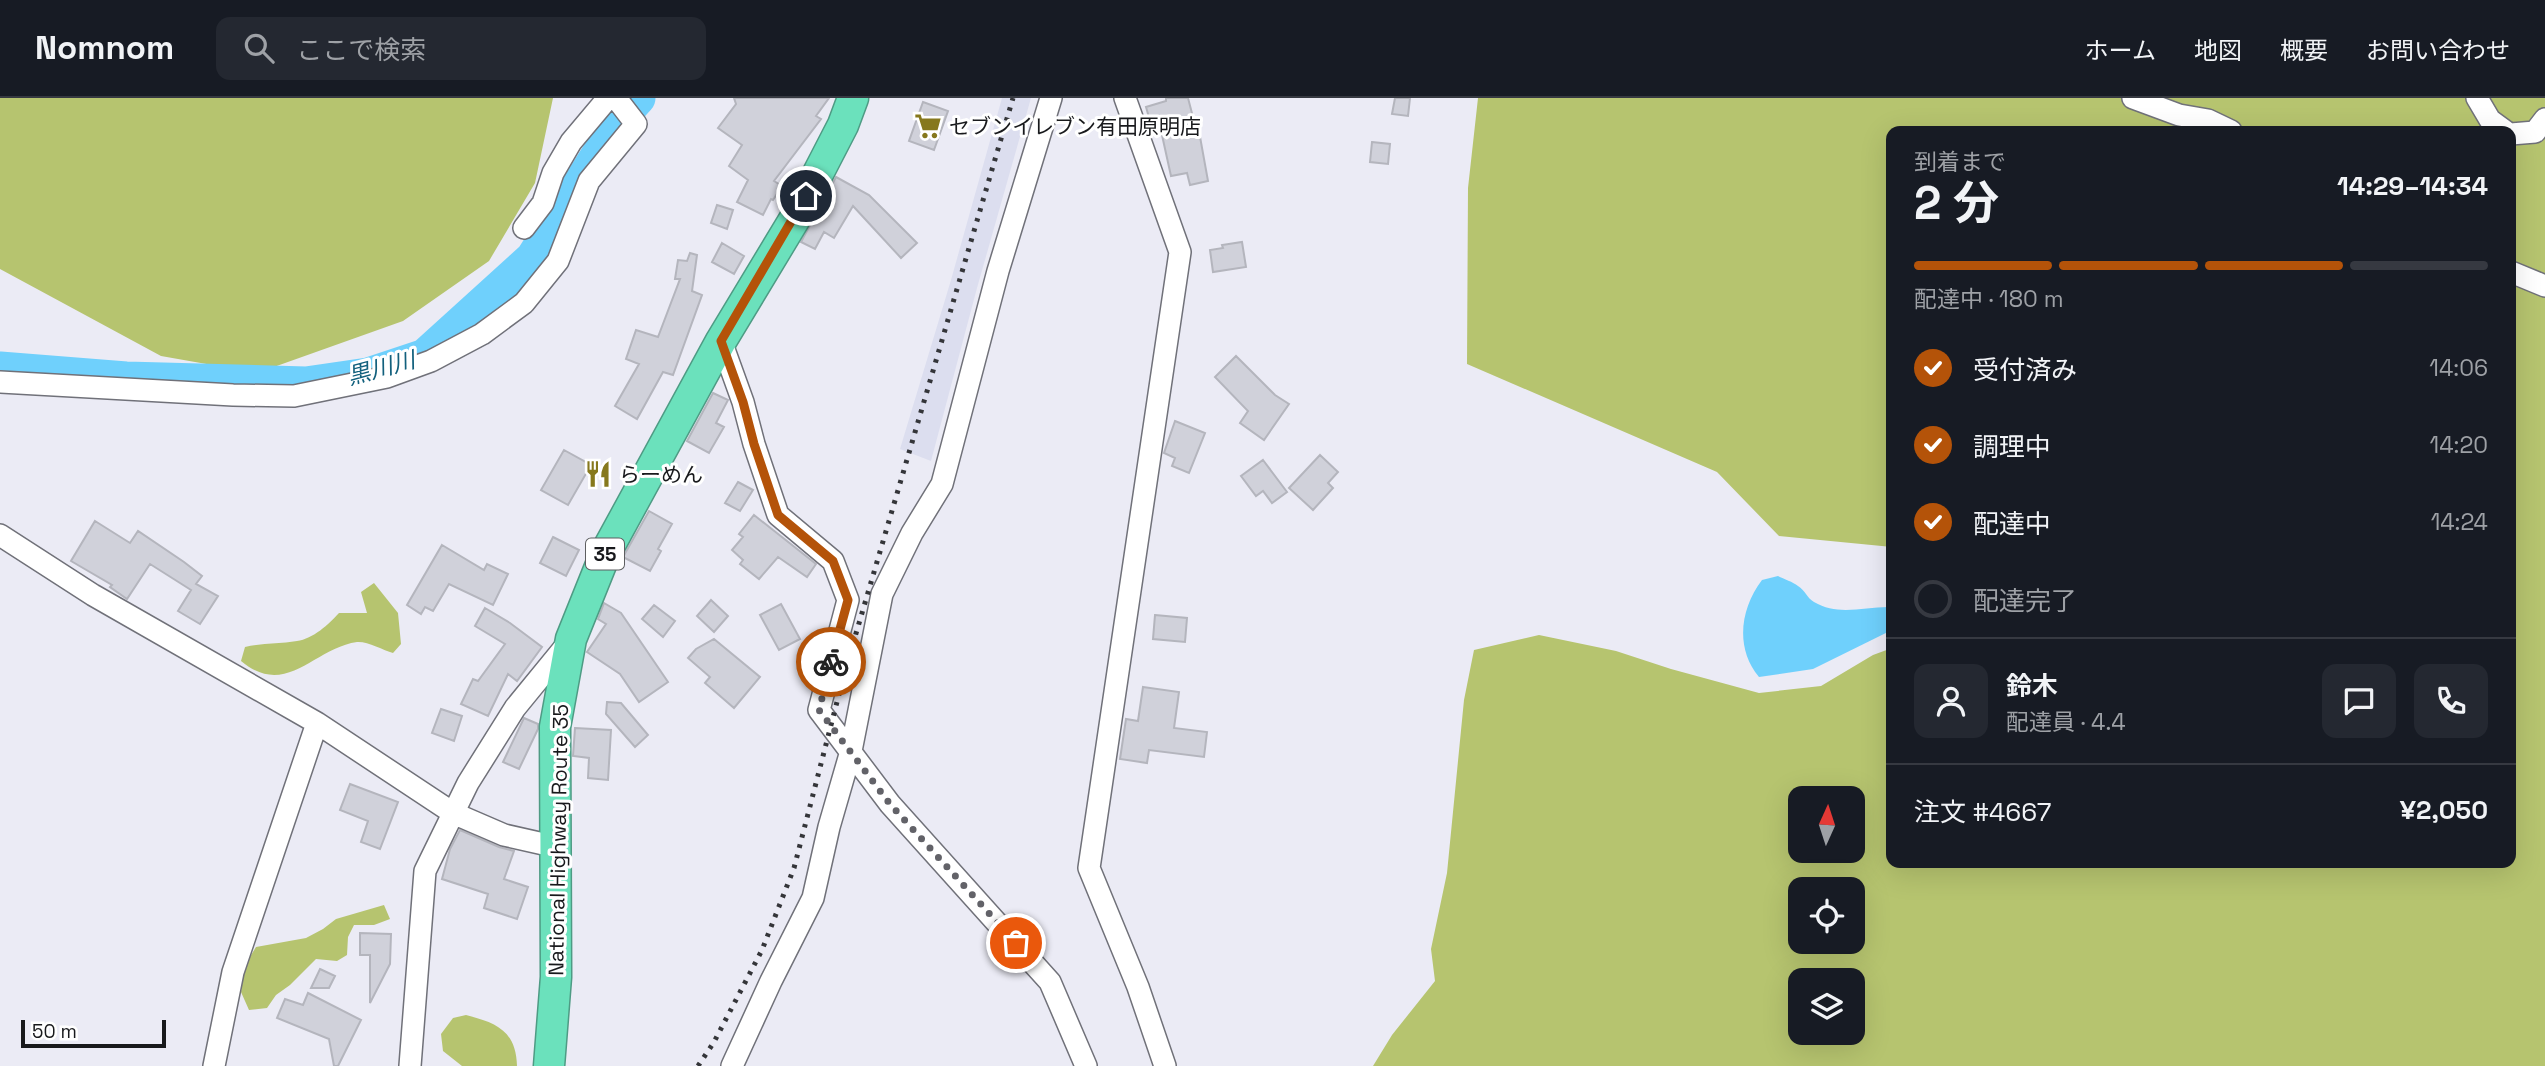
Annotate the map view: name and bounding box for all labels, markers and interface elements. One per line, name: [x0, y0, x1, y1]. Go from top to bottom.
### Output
search box: [216, 17, 706, 80]
text: Nomnom: [35, 27, 174, 69]
icon: search: [240, 29, 278, 67]
text: ここで検索: [296, 33, 426, 67]
text: ホーム: [2085, 35, 2156, 66]
text: 地図: [2194, 35, 2242, 66]
text: 概要: [2280, 35, 2328, 66]
text: お問い合わせ: [2366, 35, 2510, 66]
supermarket icon: セブンイレブン有田原明店: [913, 111, 943, 141]
place label: セブンイレブン有田原明店: [949, 113, 1201, 140]
text: 到着まで: [1914, 147, 2006, 177]
pin: [776, 166, 836, 226]
text: 14:29–14:34: [2337, 169, 2488, 203]
text: 2 分: [1914, 174, 1999, 232]
icon: home: [787, 177, 825, 215]
text: 配達中 · 180 m: [1914, 284, 2064, 314]
water label: 黒川川: [344, 344, 421, 391]
icon: check: [1914, 349, 1952, 387]
text: 受付済み: [1973, 353, 2077, 387]
text: 14:06: [2429, 353, 2488, 383]
icon: check: [1914, 426, 1952, 464]
text: 調理中: [1973, 430, 2051, 464]
text: 14:20: [2430, 430, 2488, 460]
restaurant icon: らーめん: [583, 459, 613, 489]
place label: らーめん: [619, 461, 703, 488]
icon: check: [1914, 503, 1952, 541]
text: 配達中: [1973, 507, 2051, 541]
text: 14:24: [2431, 507, 2488, 537]
road number: 35: [586, 538, 624, 569]
text: 配達完了: [1973, 584, 2077, 618]
courier: [796, 627, 866, 697]
icon: bike: [812, 643, 850, 681]
button: person: [1914, 664, 1988, 738]
button: chat: [2322, 664, 2396, 738]
button: phone: [2414, 664, 2488, 738]
text: 鈴木: [2006, 669, 2058, 703]
street label: National Highway Route 35: [542, 704, 574, 976]
text: 配達員 · 4.4: [2006, 707, 2126, 737]
north arrow: [1788, 786, 1866, 863]
map controls: [1788, 786, 1865, 1045]
text: ¥2,050: [2400, 793, 2488, 827]
text: 注文 #4667: [1914, 795, 2051, 829]
button: locate: [1788, 877, 1865, 954]
pin: [986, 913, 1046, 973]
icon: bag: [997, 924, 1035, 962]
button: layers: [1788, 968, 1865, 1045]
scale bar: [21, 1017, 166, 1049]
text: 50 m: [32, 1019, 77, 1044]

